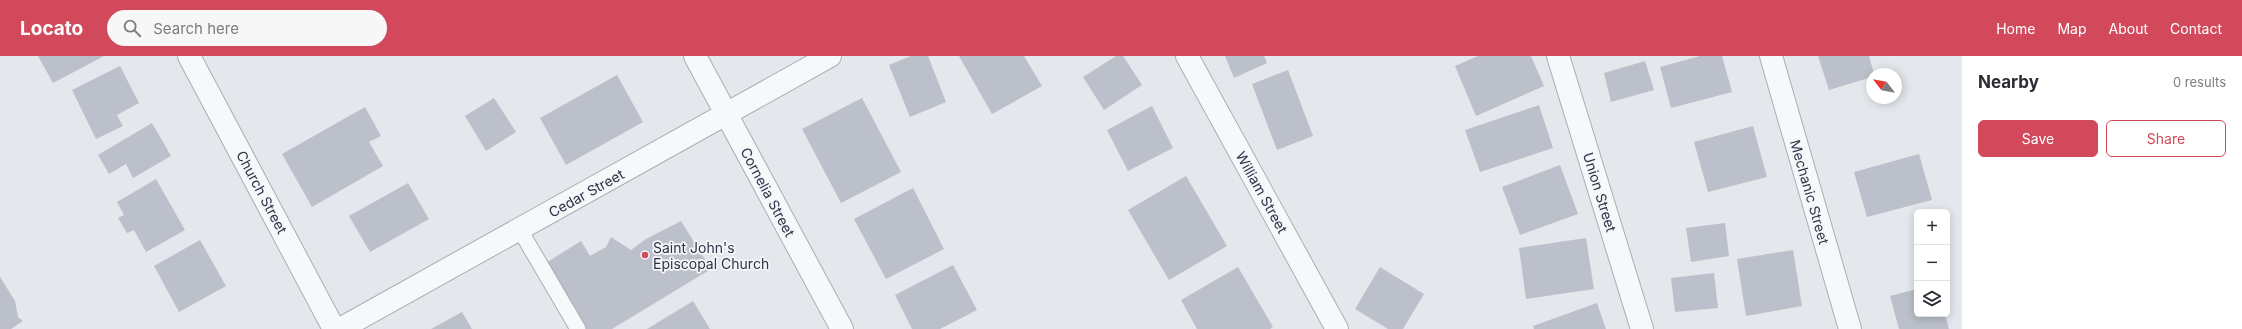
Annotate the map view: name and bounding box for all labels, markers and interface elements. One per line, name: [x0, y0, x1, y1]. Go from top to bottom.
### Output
search box: [107, 10, 387, 46]
text: Locato: [20, 17, 83, 40]
icon: search: [121, 17, 143, 39]
text: Search here: [153, 19, 239, 38]
text: Home: [1996, 20, 2035, 37]
text: Map: [2057, 20, 2087, 37]
text: About: [2109, 20, 2148, 37]
text: Contact: [2170, 20, 2222, 37]
north arrow: [1866, 68, 1902, 104]
text: Nearby: [1978, 72, 2039, 92]
text: 0 results: [2173, 74, 2226, 90]
button: Save: [1978, 120, 2098, 157]
button: Share: [2106, 120, 2226, 157]
street label: Mechanic Street: [1787, 138, 1833, 247]
street label: Cornelia Street: [737, 144, 799, 240]
street label: Church Street: [233, 148, 291, 237]
street label: William Street: [1233, 148, 1292, 236]
street label: Union Street: [1580, 150, 1620, 234]
street label: Cedar Street: [545, 165, 627, 221]
map controls: [1914, 209, 1950, 317]
button: +: [1914, 209, 1950, 245]
place label: Saint John's Episcopal Church: [653, 239, 769, 272]
button: −: [1914, 245, 1950, 281]
marker: Saint John's Episcopal Church: [640, 250, 650, 260]
button: layers: [1914, 281, 1950, 317]

